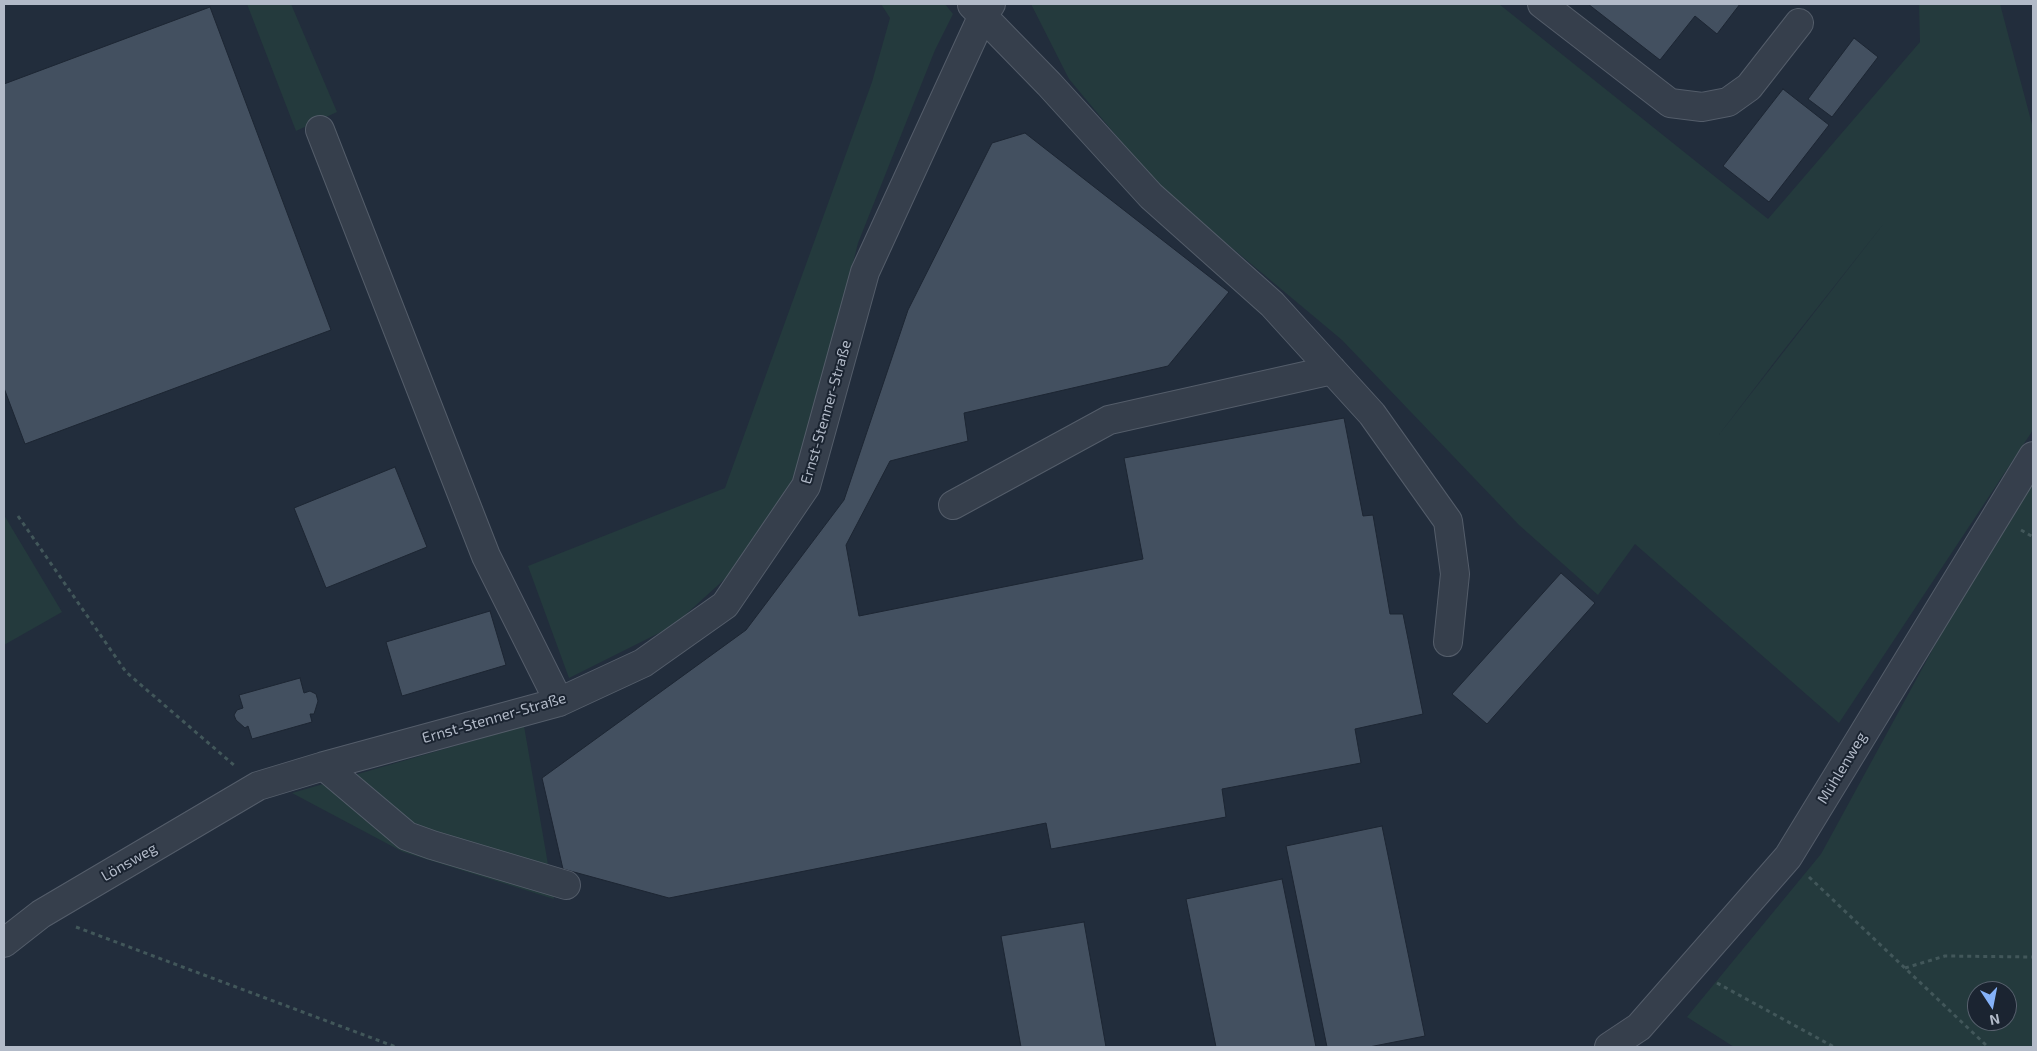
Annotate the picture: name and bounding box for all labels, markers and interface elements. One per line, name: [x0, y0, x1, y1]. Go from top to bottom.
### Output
street label: Ernst-Stenner-Straße: [797, 338, 855, 486]
street label: Ernst-Stenner-Straße: [420, 689, 568, 747]
street label: Mühlenweg: [1814, 729, 1870, 807]
street label: Lönsweg: [98, 839, 160, 885]
north arrow: [1967, 981, 2017, 1031]
text: N: [1988, 1011, 2001, 1030]

